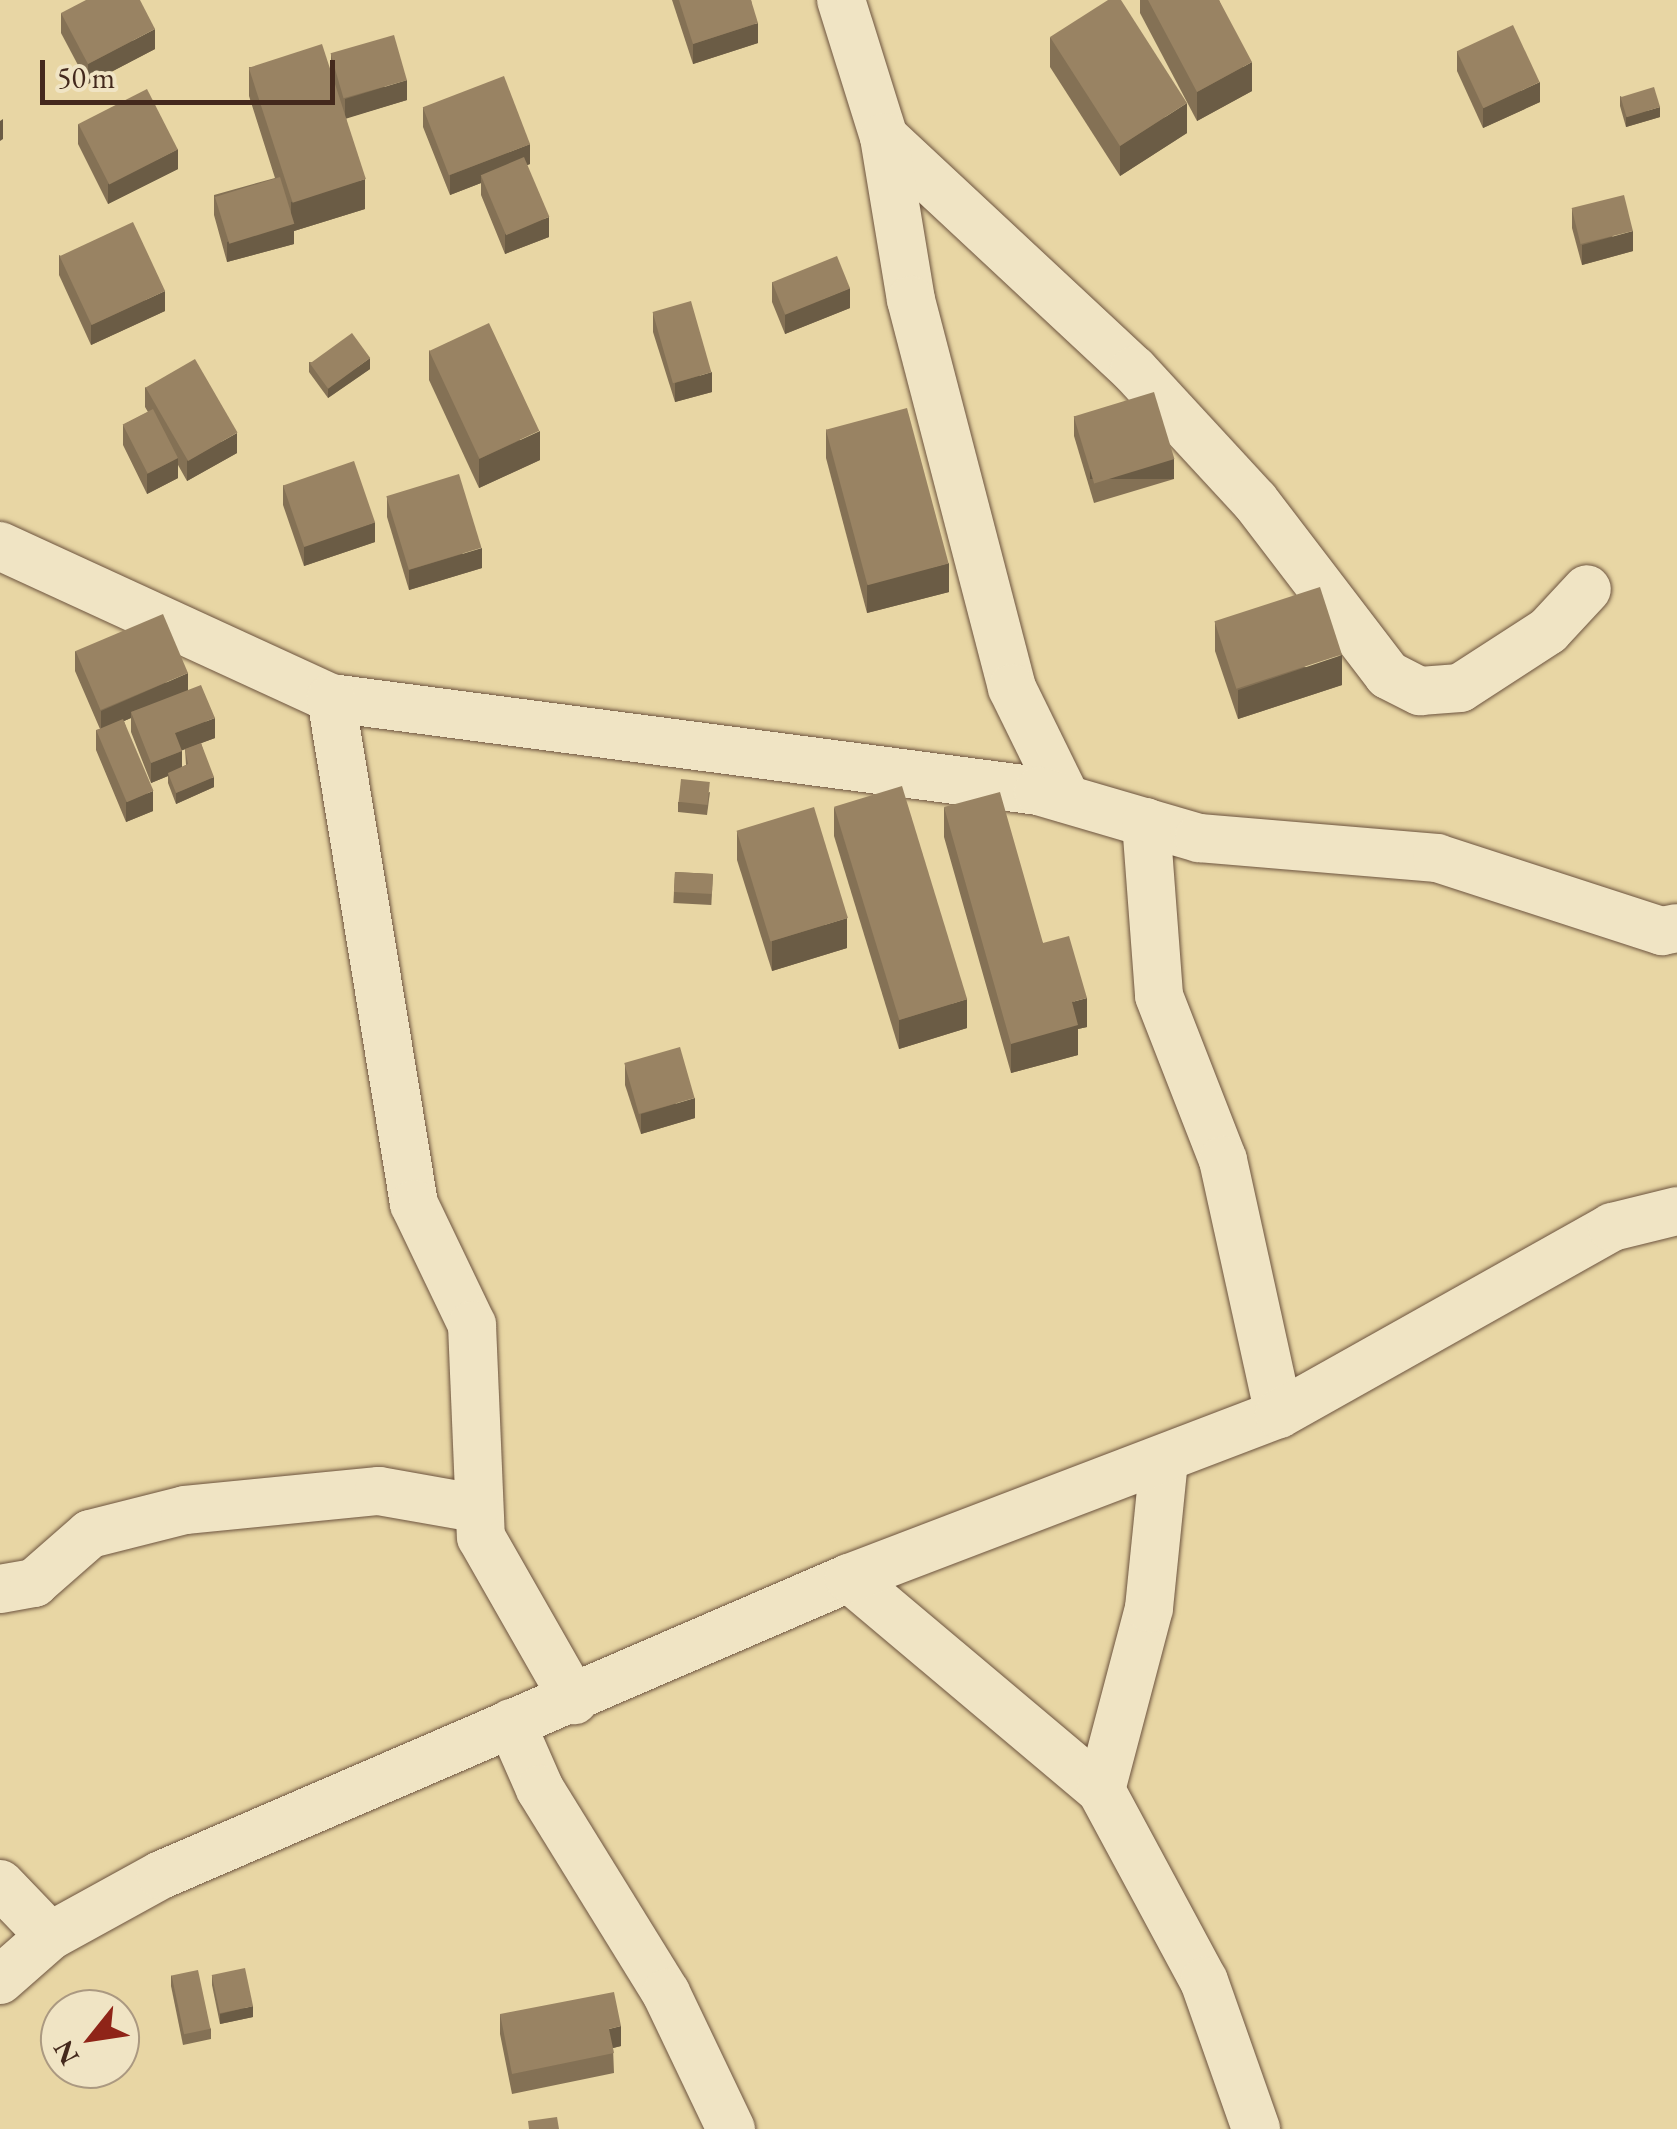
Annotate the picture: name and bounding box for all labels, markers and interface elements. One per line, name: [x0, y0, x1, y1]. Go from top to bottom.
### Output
scale bar: [45, 40, 340, 102]
text: 50 m: [57, 58, 115, 97]
north arrow: [40, 1989, 140, 2089]
text: N: [44, 2034, 87, 2072]

